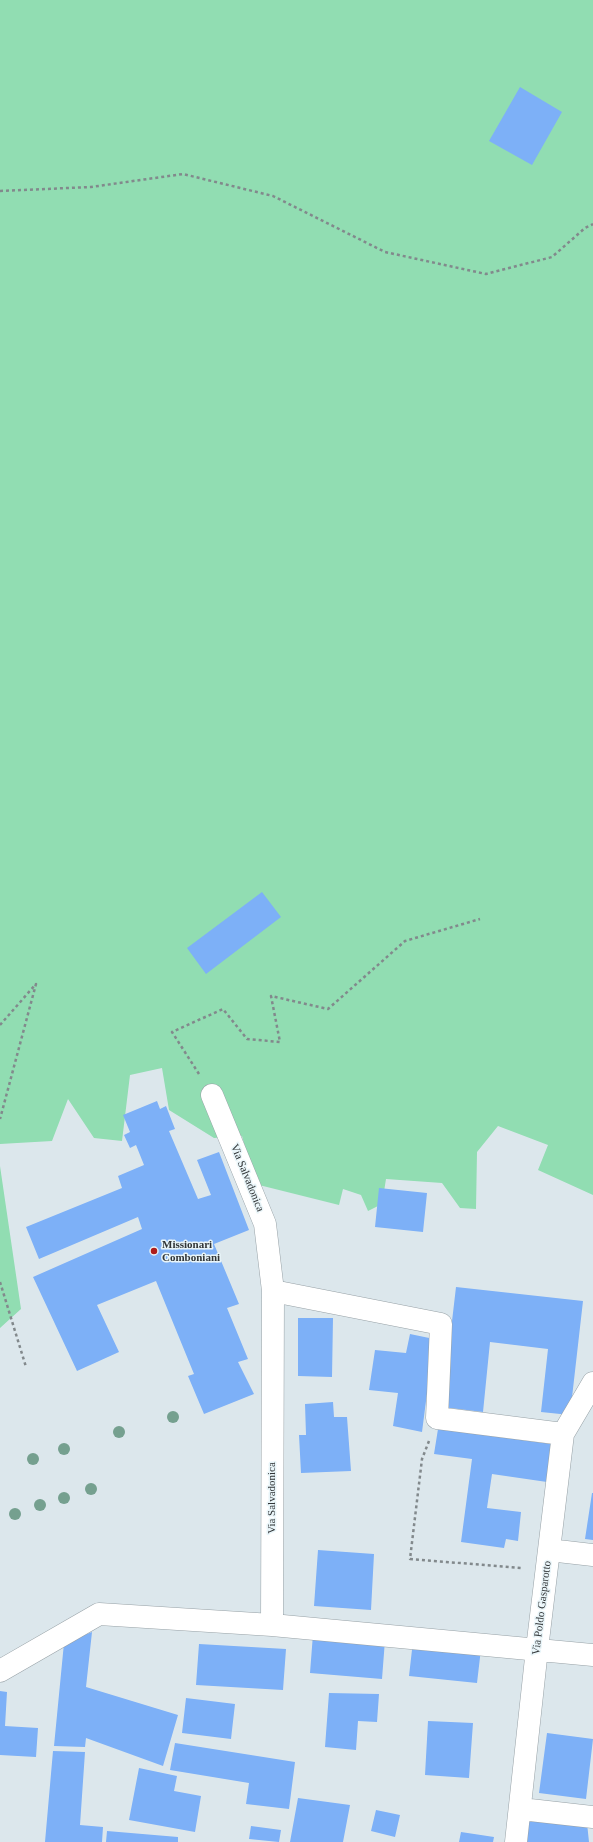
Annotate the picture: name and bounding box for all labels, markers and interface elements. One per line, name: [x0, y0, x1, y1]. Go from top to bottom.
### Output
street label: Via Salvadonica: [227, 1142, 267, 1214]
place label: Missionari Comboniani: [162, 1238, 220, 1264]
marker: Missionari Comboniani: [149, 1246, 159, 1256]
street label: Via Salvadonica: [265, 1462, 279, 1534]
street label: Via Poldo Gasparotto: [530, 1560, 554, 1656]

